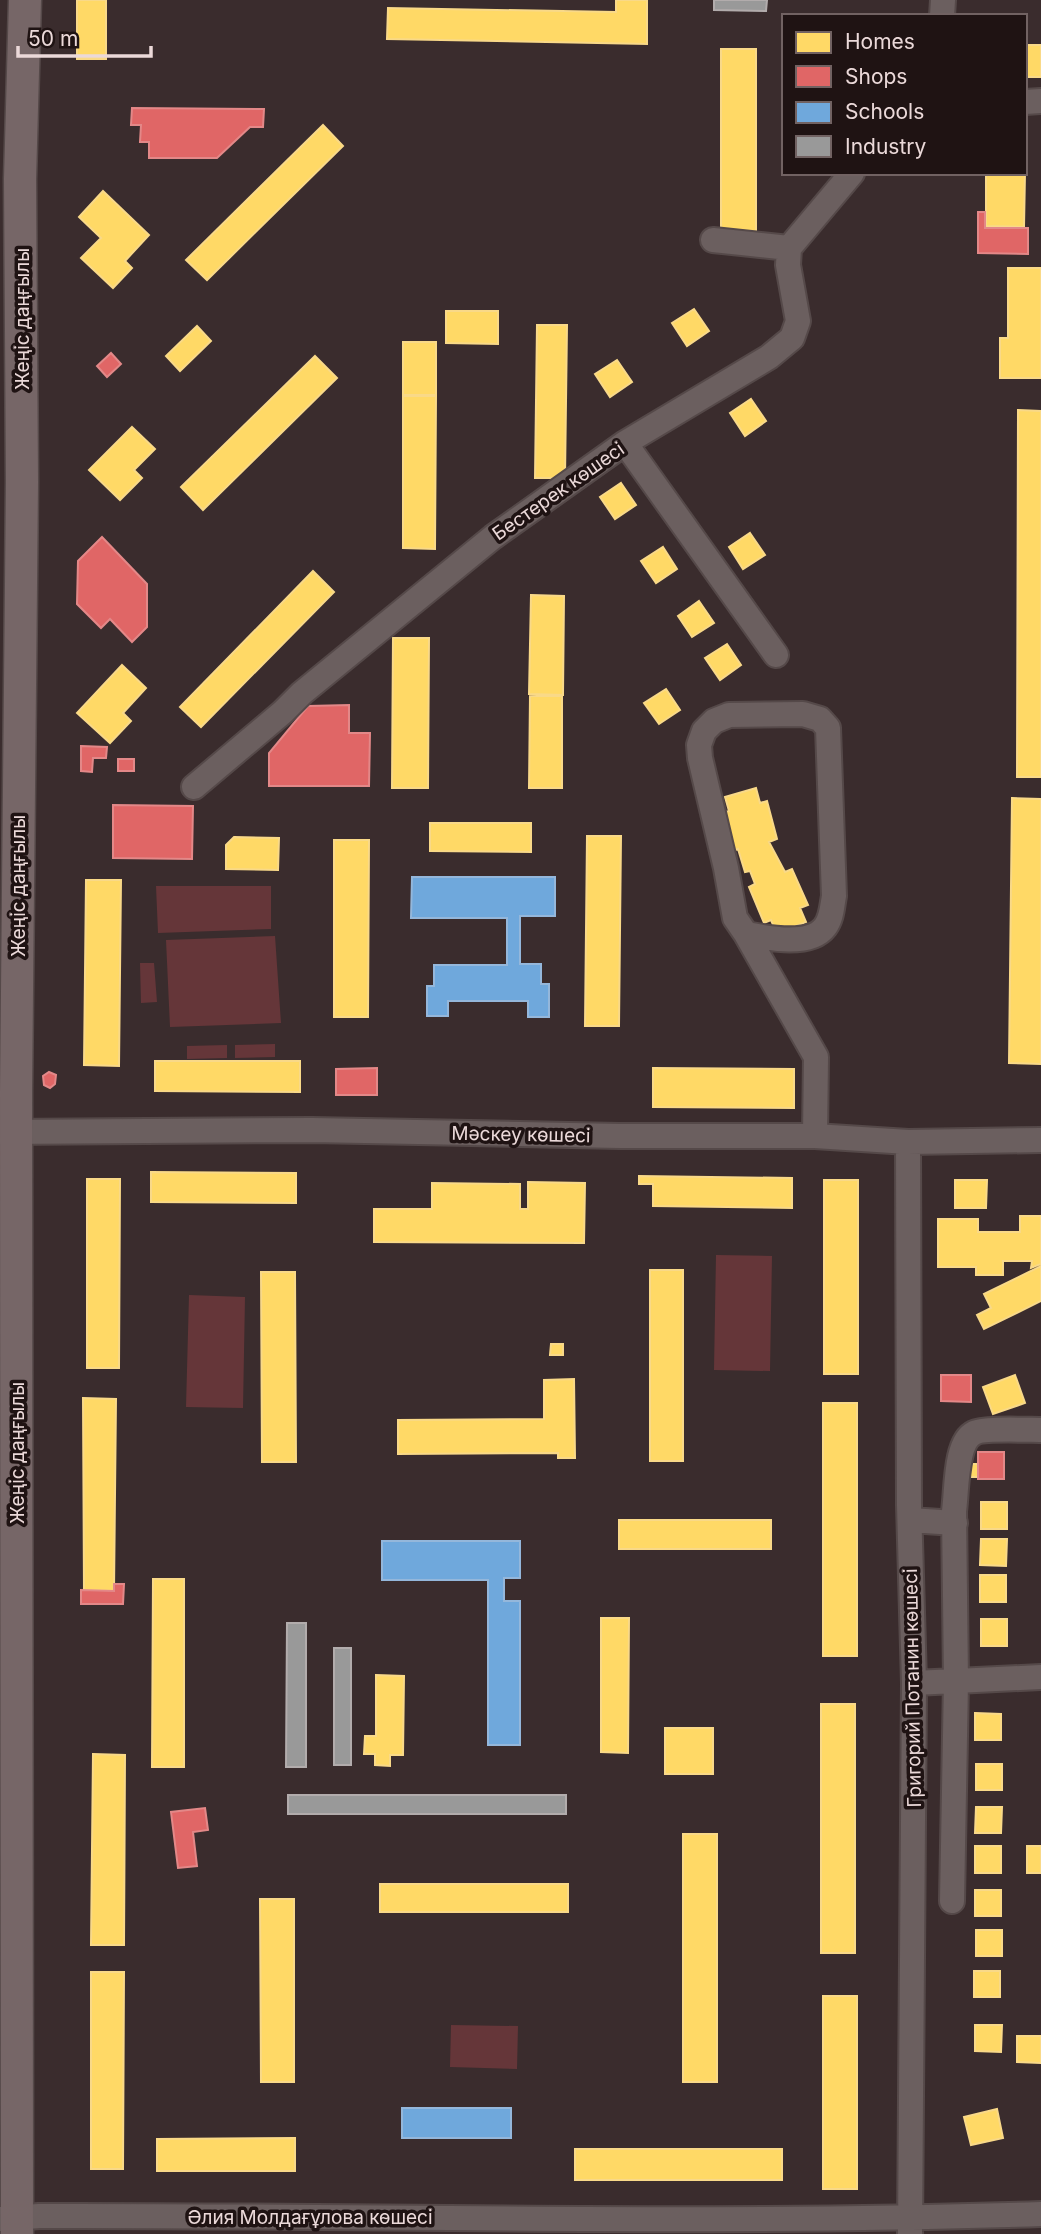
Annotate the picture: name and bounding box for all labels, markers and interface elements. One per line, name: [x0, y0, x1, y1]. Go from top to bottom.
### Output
scale bar: [18, 14, 150, 58]
legend: [782, 14, 1027, 175]
text: 50 m: [28, 26, 78, 51]
text: Homes: [845, 29, 915, 54]
text: Shops: [845, 64, 907, 89]
text: Schools: [845, 99, 924, 124]
text: Industry: [845, 134, 927, 159]
street label: Жеңіс даңғылы: [11, 248, 34, 390]
street label: Бестерек көшесі: [488, 437, 629, 545]
street label: Жеңіс даңғылы: [7, 815, 30, 957]
street label: Мәскеу көшесі: [451, 1122, 591, 1147]
street label: Жеңіс даңғылы: [6, 1382, 29, 1524]
street label: Григорий Потанин көшесі: [899, 1568, 926, 1808]
street label: Әлия Молдағұлова көшесі: [187, 2206, 433, 2229]

